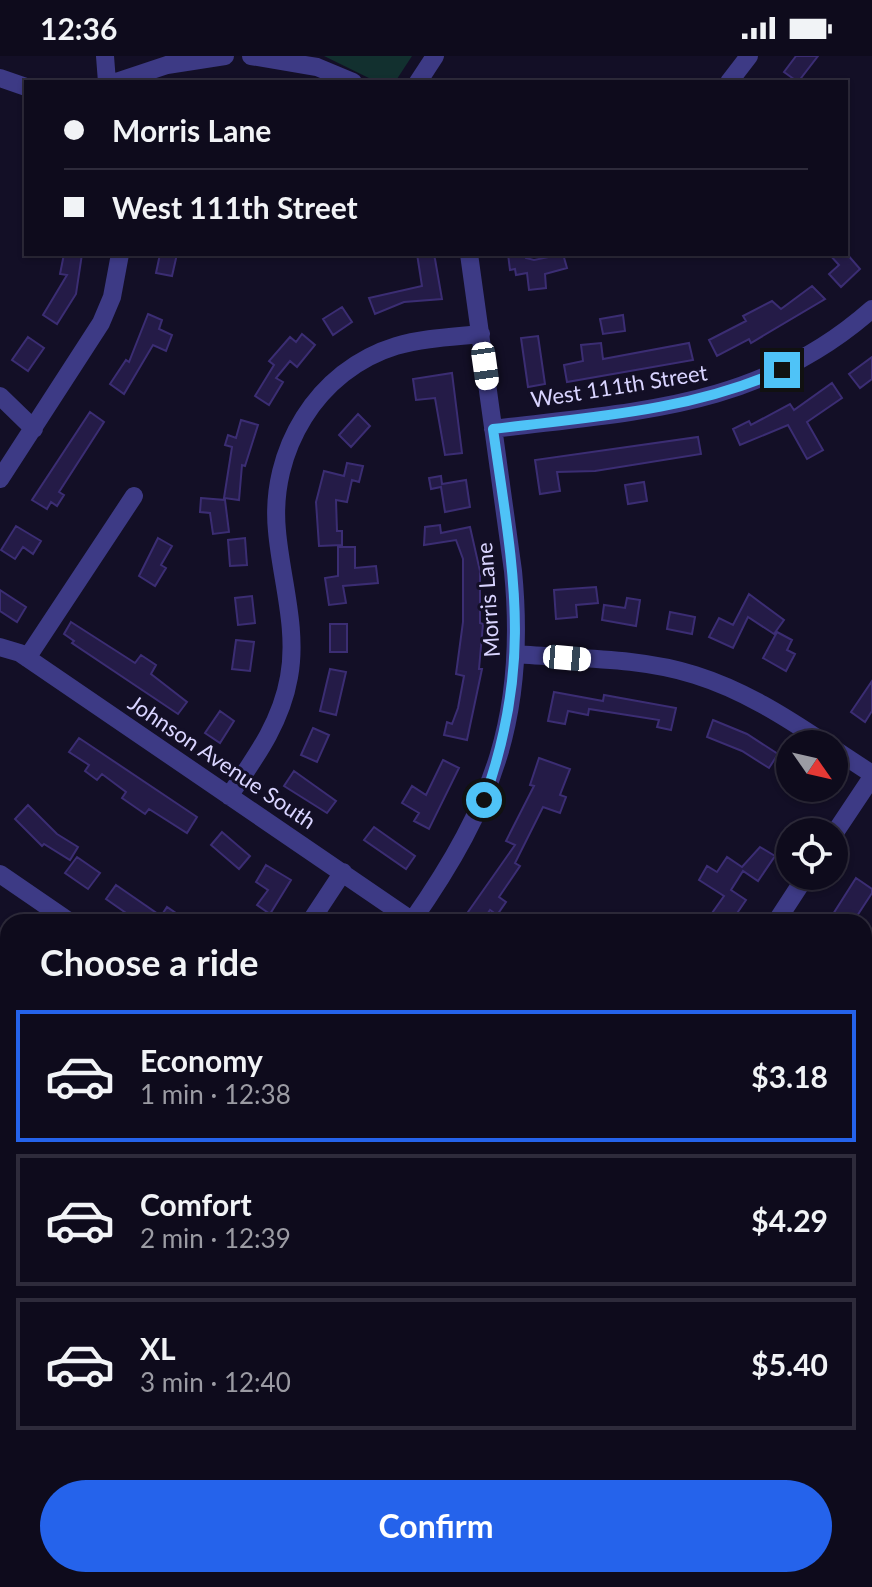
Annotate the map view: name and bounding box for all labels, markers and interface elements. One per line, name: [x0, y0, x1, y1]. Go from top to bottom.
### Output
text: 12:36: [40, 10, 117, 46]
text: Morris Lane: [112, 112, 271, 148]
text: West 111th Street: [112, 189, 358, 225]
car: [470, 341, 500, 391]
route end: [764, 352, 800, 388]
street label: West 111th Street: [529, 358, 709, 413]
street label: Morris Lane: [470, 542, 505, 658]
car: [542, 644, 592, 672]
street label: Johnson Avenue South: [123, 689, 321, 834]
north arrow: [776, 730, 848, 802]
map controls: [776, 730, 848, 890]
route start: [466, 782, 502, 818]
button: locate: [776, 818, 848, 890]
text: Choose a ride: [40, 940, 259, 984]
icon: car: [44, 1040, 116, 1112]
text: Economy: [140, 1042, 263, 1078]
text: $3.18: [751, 1058, 828, 1094]
text: 1 min · 12:38: [140, 1078, 291, 1110]
icon: car: [44, 1184, 116, 1256]
text: Comfort: [140, 1186, 252, 1222]
text: $4.29: [751, 1202, 828, 1238]
text: 2 min · 12:39: [140, 1222, 291, 1254]
icon: car: [44, 1328, 116, 1400]
text: XL: [140, 1330, 176, 1366]
text: $5.40: [751, 1346, 828, 1382]
text: 3 min · 12:40: [140, 1366, 291, 1398]
button: Confirm: [40, 1480, 832, 1572]

